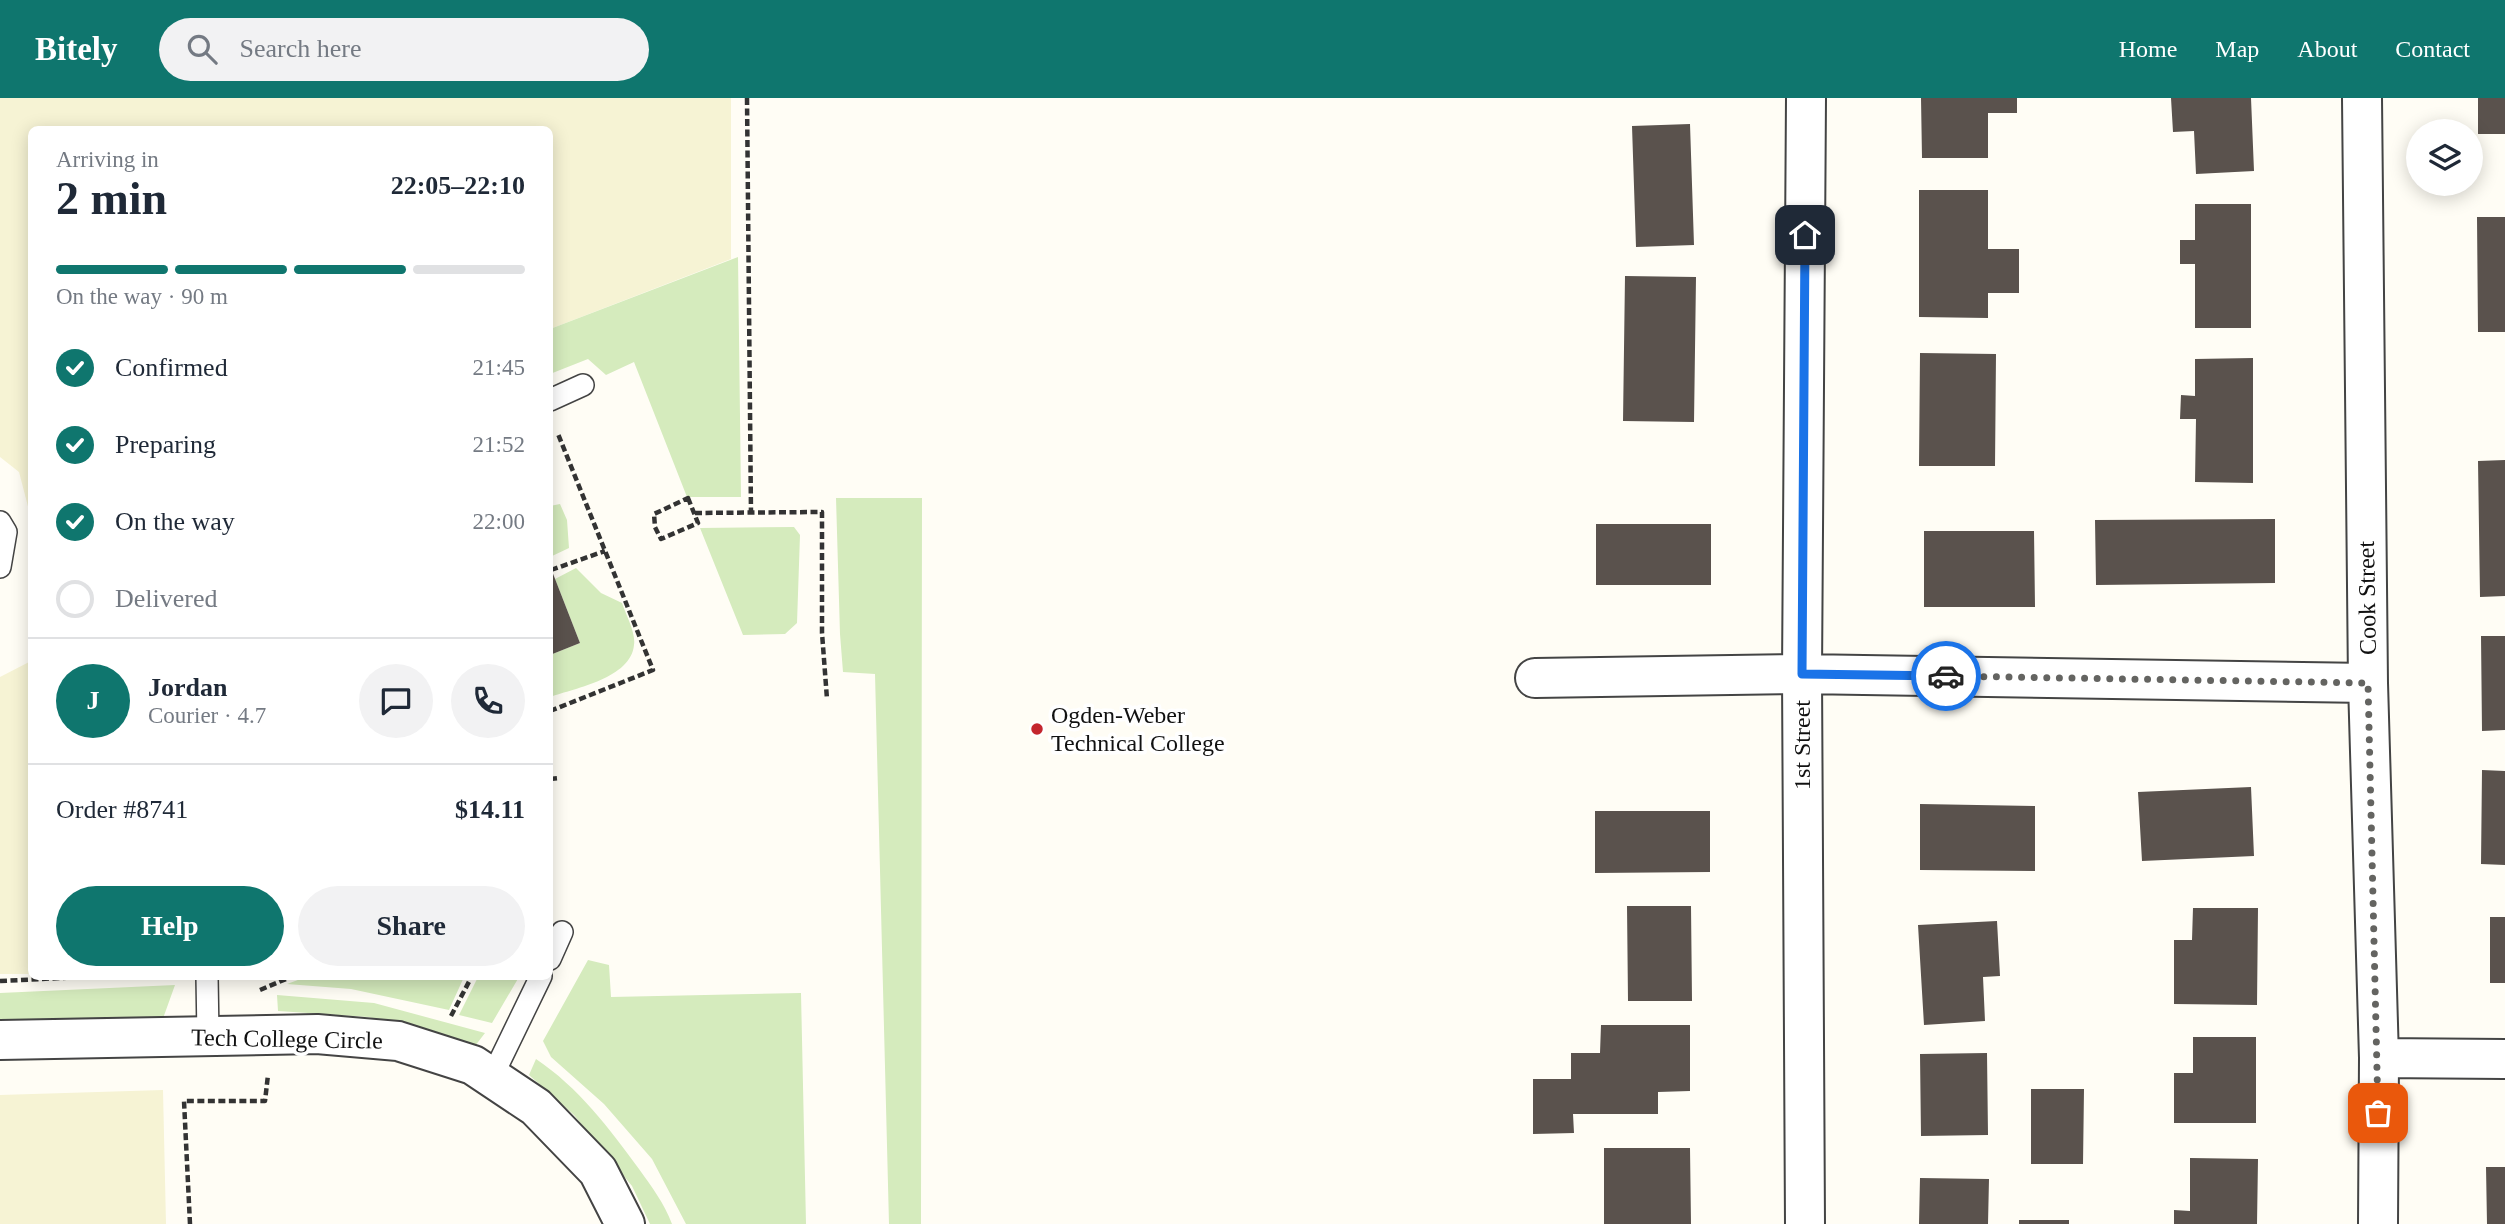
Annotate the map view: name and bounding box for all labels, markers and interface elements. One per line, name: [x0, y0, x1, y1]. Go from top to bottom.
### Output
search box: [159, 18, 649, 81]
icon: search: [183, 30, 221, 68]
text: Bitely: [35, 31, 117, 67]
text: Search here: [239, 34, 361, 63]
text: Home: [2119, 36, 2177, 62]
text: Map: [2215, 36, 2259, 62]
text: About: [2297, 36, 2357, 62]
text: Contact: [2395, 36, 2470, 62]
map controls: [2406, 119, 2483, 196]
button: layers: [2406, 119, 2483, 196]
text: Arriving in: [56, 147, 159, 172]
text: 22:05–22:10: [391, 171, 525, 200]
text: 2 min: [56, 173, 167, 224]
pin: [1775, 205, 1835, 265]
icon: home: [1786, 216, 1824, 254]
text: On the way · 90 m: [56, 284, 228, 309]
icon: check: [56, 349, 94, 387]
text: Confirmed: [115, 353, 228, 382]
text: 21:45: [473, 355, 525, 380]
icon: check: [56, 426, 94, 464]
text: Preparing: [115, 430, 216, 459]
text: 21:52: [473, 432, 525, 457]
icon: check: [56, 503, 94, 541]
text: On the way: [115, 507, 235, 536]
text: 22:00: [473, 509, 525, 534]
street label: Cook Street: [2353, 540, 2381, 655]
text: Delivered: [115, 584, 218, 613]
courier: [1911, 641, 1981, 711]
icon: car: [1927, 657, 1965, 695]
button: chat: [359, 664, 433, 738]
button: phone: [451, 664, 525, 738]
text: Jordan: [148, 673, 227, 702]
text: J: [87, 686, 100, 715]
street label: 1st Street: [1789, 700, 1815, 790]
place label: Ogden-Weber Technical College: [1051, 702, 1225, 756]
text: Courier · 4.7: [148, 703, 266, 728]
marker: Ogden-Weber Technical College: [1029, 721, 1045, 737]
text: Order #8741: [56, 795, 188, 824]
text: $14.11: [455, 795, 525, 824]
button: Help: [56, 886, 284, 966]
button: Share: [298, 886, 525, 966]
street label: Tech College Circle: [191, 1024, 383, 1054]
pin: [2348, 1083, 2408, 1143]
icon: bag: [2359, 1094, 2397, 1132]

